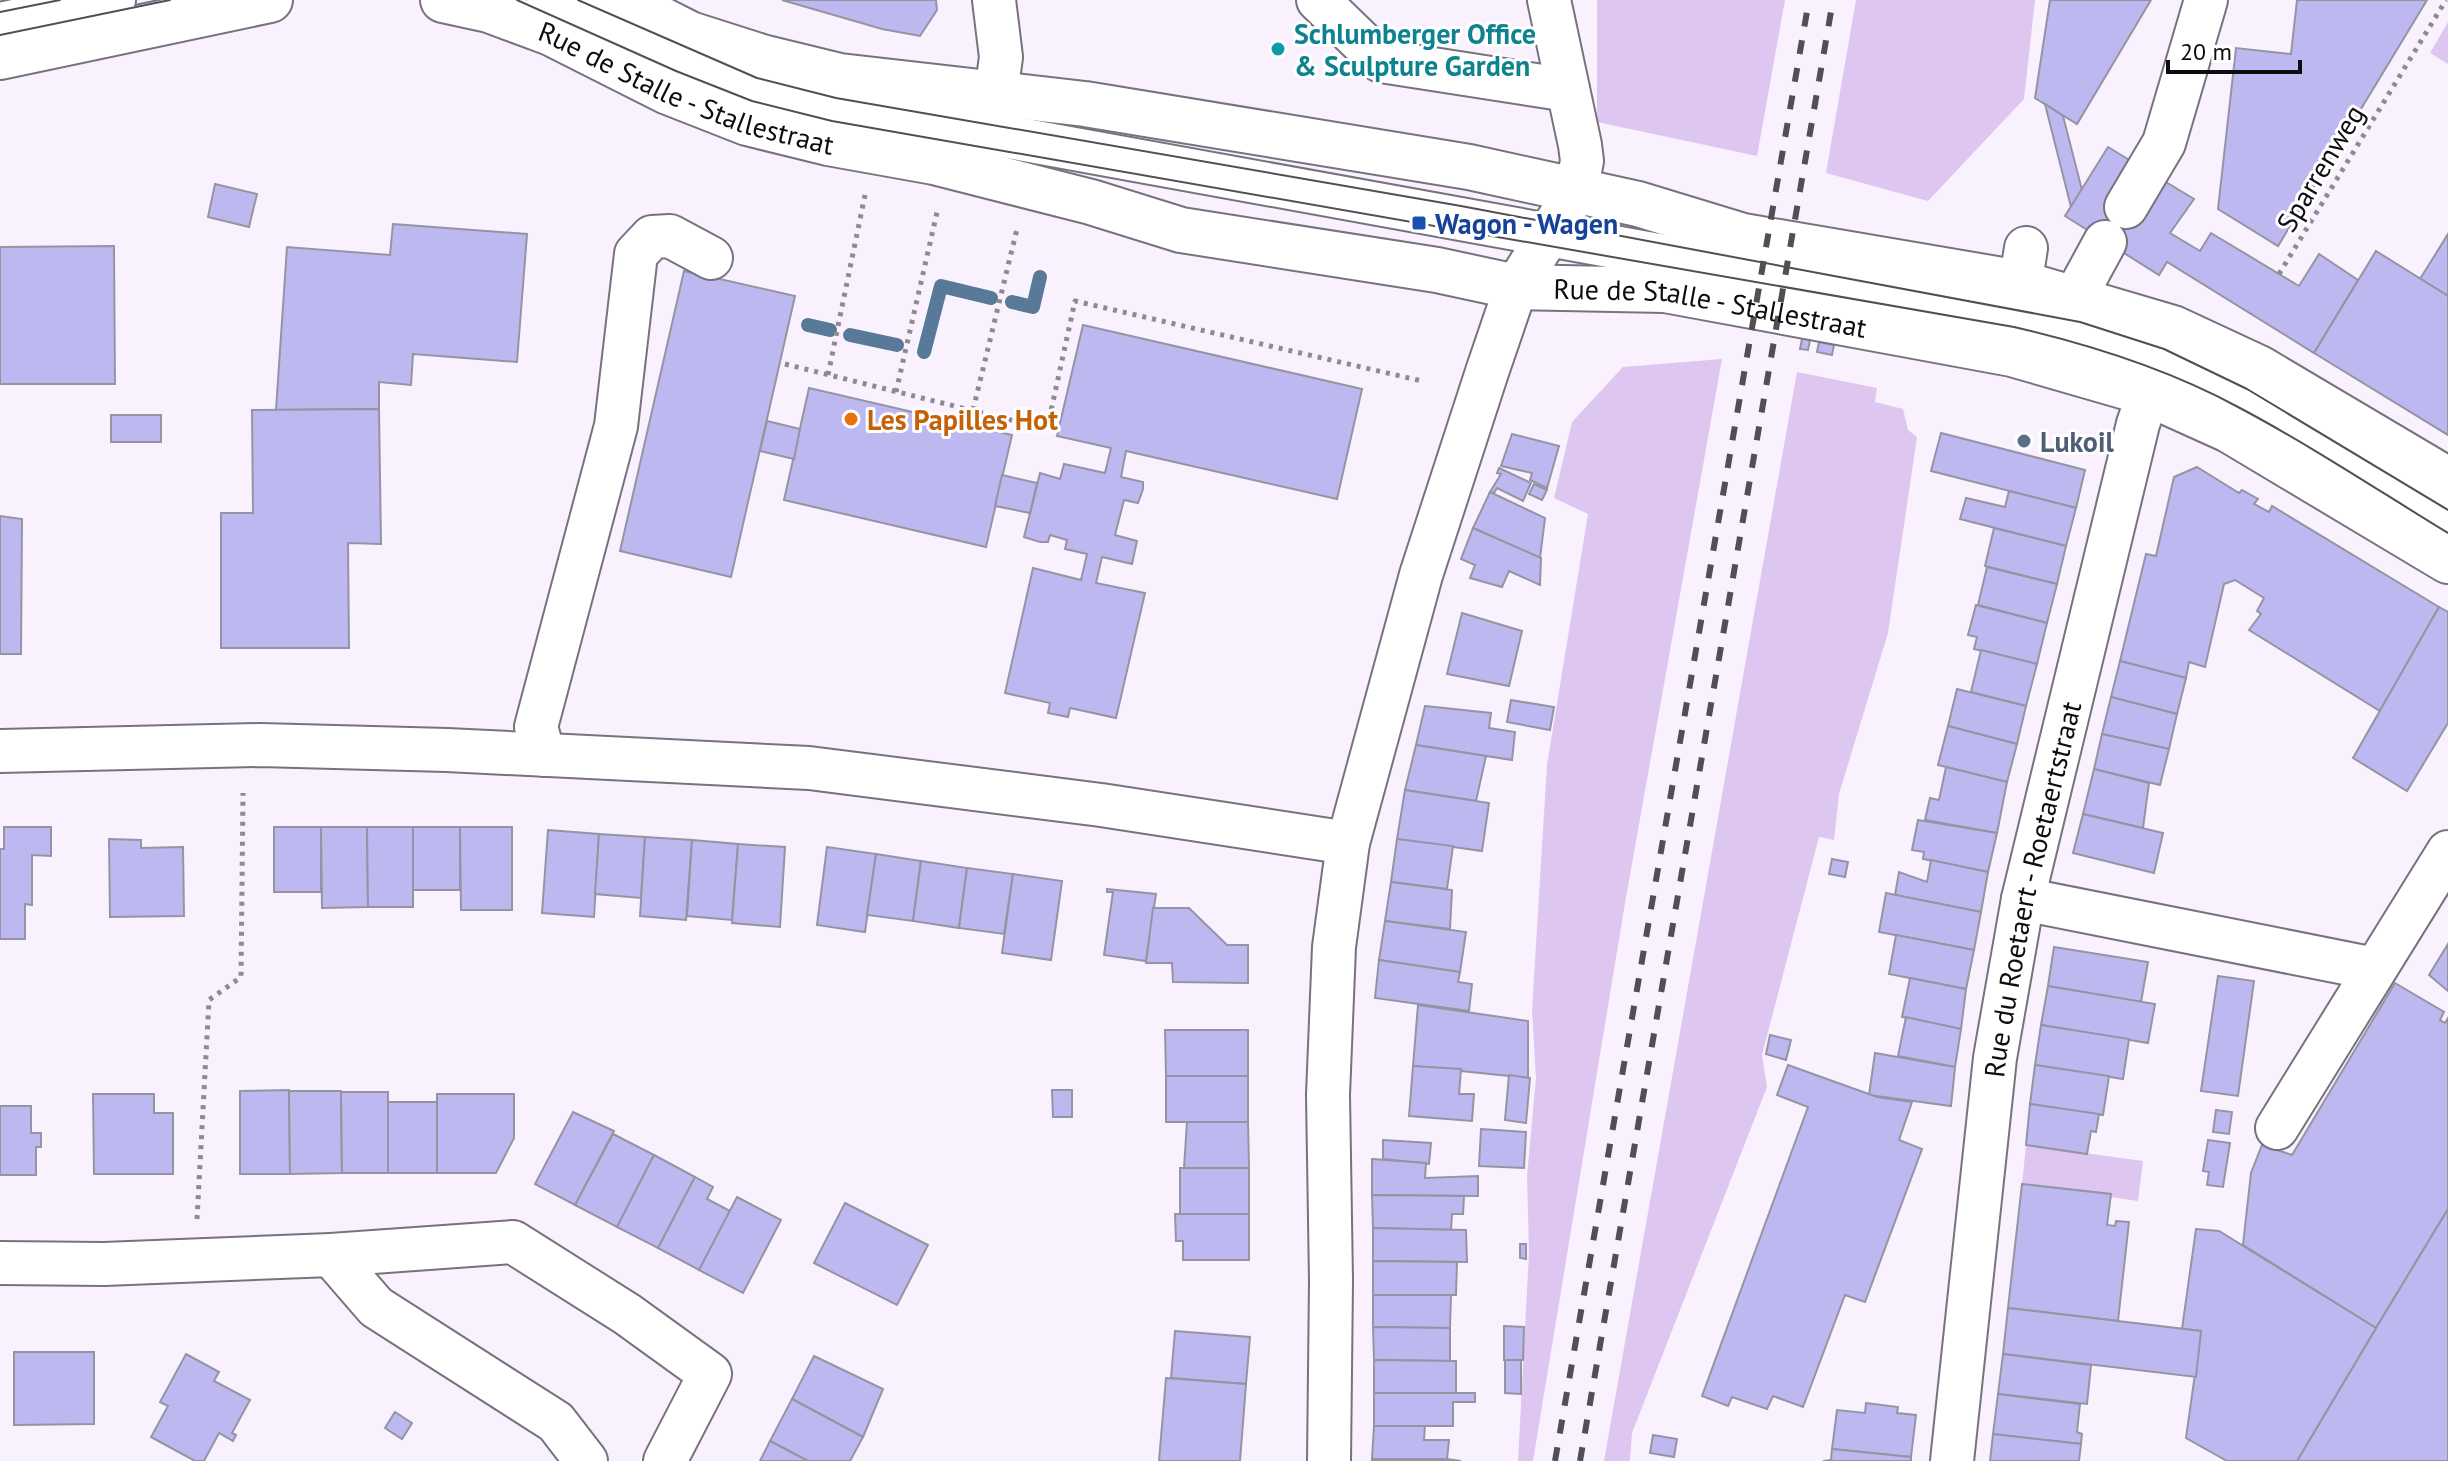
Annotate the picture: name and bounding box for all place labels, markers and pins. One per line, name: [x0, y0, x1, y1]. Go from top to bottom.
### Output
place label: Schlumberger Office & Sculpture Garden: [1294, 15, 1536, 84]
marker: Schlumberger Office & Sculpture Garden: [1269, 40, 1287, 58]
place label: Wagon - Wagen: [1435, 205, 1618, 242]
marker: Wagon - Wagen: [1410, 214, 1428, 232]
place label: Les Papilles Hot: [867, 401, 1058, 438]
marker: Les Papilles Hot: [842, 410, 860, 428]
place label: Lukoil: [2040, 423, 2114, 460]
marker: Lukoil: [2015, 432, 2033, 450]

